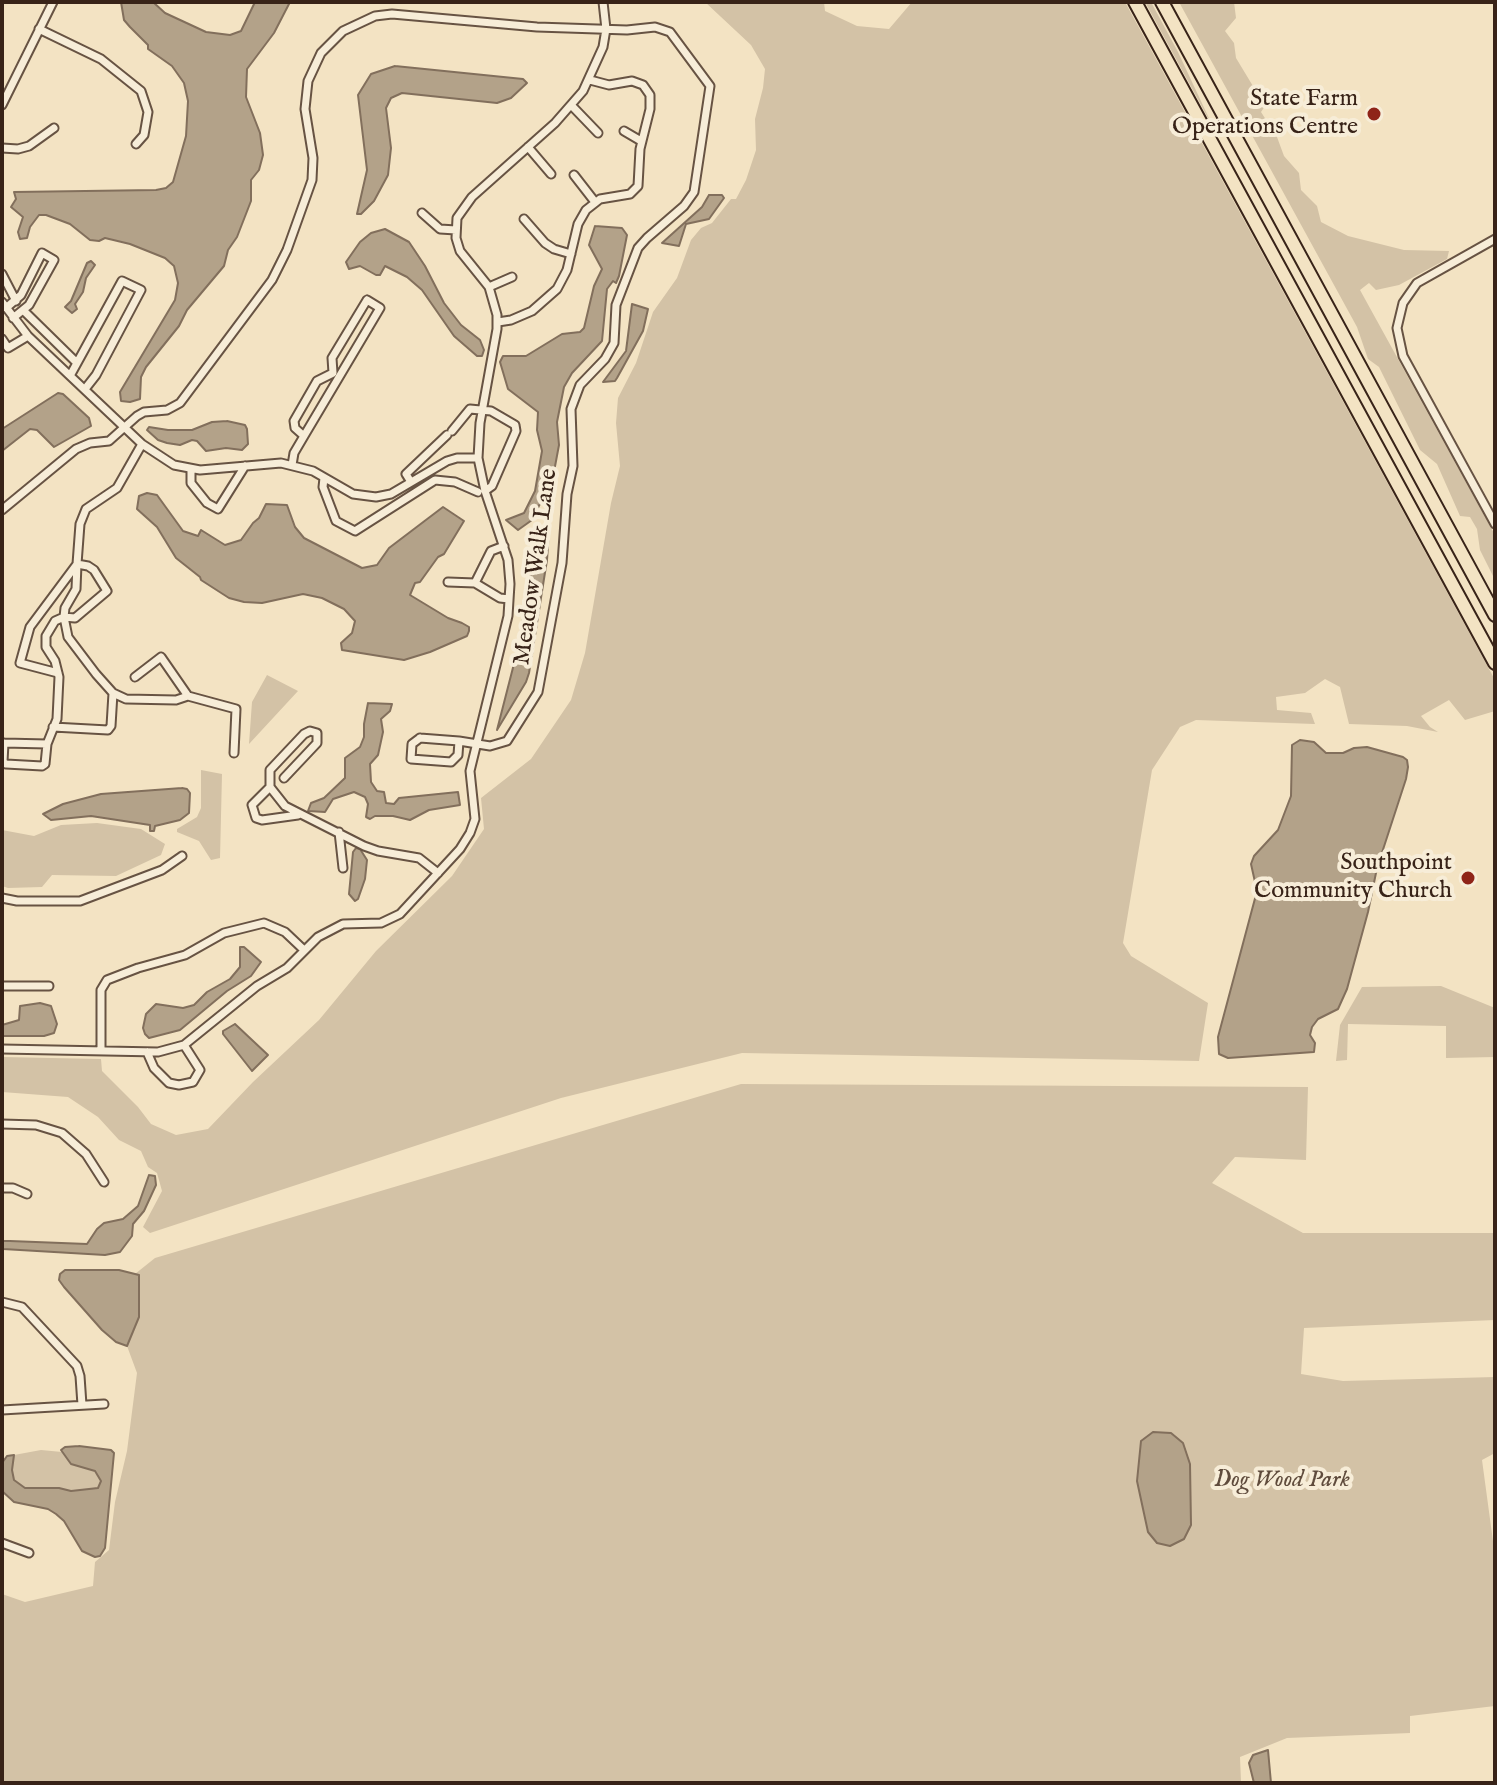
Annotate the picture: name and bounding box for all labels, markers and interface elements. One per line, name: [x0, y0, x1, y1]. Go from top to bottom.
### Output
place label: State Farm Operations Centre: [1172, 86, 1358, 142]
marker: State Farm Operations Centre: [1365, 105, 1383, 123]
street label: Meadow Walk Lane: [509, 467, 565, 667]
place label: Southpoint Community Church: [1254, 850, 1452, 906]
marker: Southpoint Community Church: [1459, 869, 1477, 887]
park label: Dog Wood Park: [1214, 1467, 1350, 1495]

